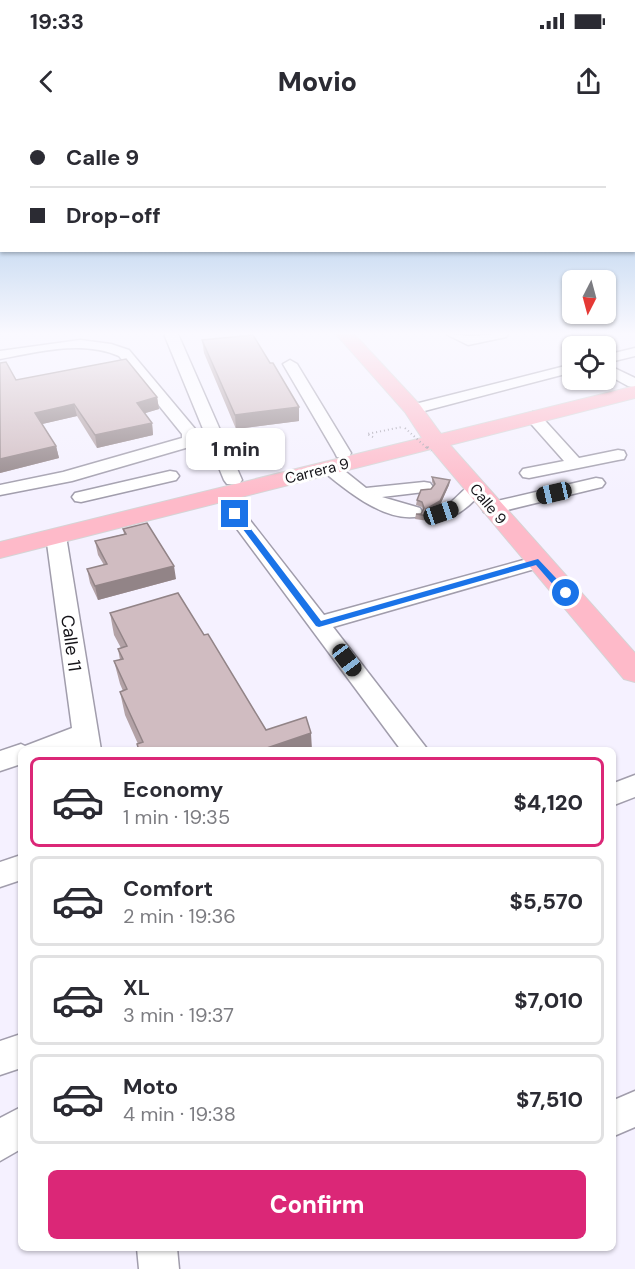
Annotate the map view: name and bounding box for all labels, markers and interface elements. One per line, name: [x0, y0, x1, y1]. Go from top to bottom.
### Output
text: 19:33: [30, 7, 84, 36]
text: Movio: [278, 64, 357, 99]
icon: back: [30, 65, 63, 98]
icon: share: [572, 65, 605, 98]
text: Calle 9: [66, 143, 139, 172]
text: Drop-off: [66, 201, 161, 230]
north arrow: [562, 270, 616, 324]
map controls: [562, 270, 616, 390]
button: locate: [562, 336, 616, 390]
callout: 1 min: [186, 427, 284, 469]
text: 1 min: [211, 436, 260, 462]
street label: Carrera 9: [283, 453, 351, 489]
street label: Calle 9: [465, 479, 511, 529]
car: [534, 480, 574, 506]
car: [421, 499, 461, 527]
route end: [221, 500, 248, 527]
route start: [552, 579, 579, 606]
street label: Calle 11: [55, 613, 87, 673]
car: [329, 640, 365, 680]
icon: car: [51, 775, 105, 829]
text: Economy: [123, 775, 223, 804]
text: $4,120: [513, 788, 583, 817]
text: 1 min · 19:35: [123, 804, 230, 830]
icon: car: [51, 874, 105, 928]
text: Comfort: [123, 874, 213, 903]
text: $5,570: [510, 887, 583, 916]
text: 2 min · 19:36: [123, 903, 236, 929]
icon: car: [51, 973, 105, 1027]
text: XL: [123, 973, 150, 1002]
text: $7,010: [514, 986, 583, 1015]
text: 3 min · 19:37: [123, 1002, 234, 1028]
icon: car: [51, 1072, 105, 1126]
text: Moto: [123, 1072, 178, 1101]
text: $7,510: [516, 1085, 583, 1114]
text: 4 min · 19:38: [123, 1101, 236, 1127]
button: Confirm: [48, 1170, 586, 1239]

